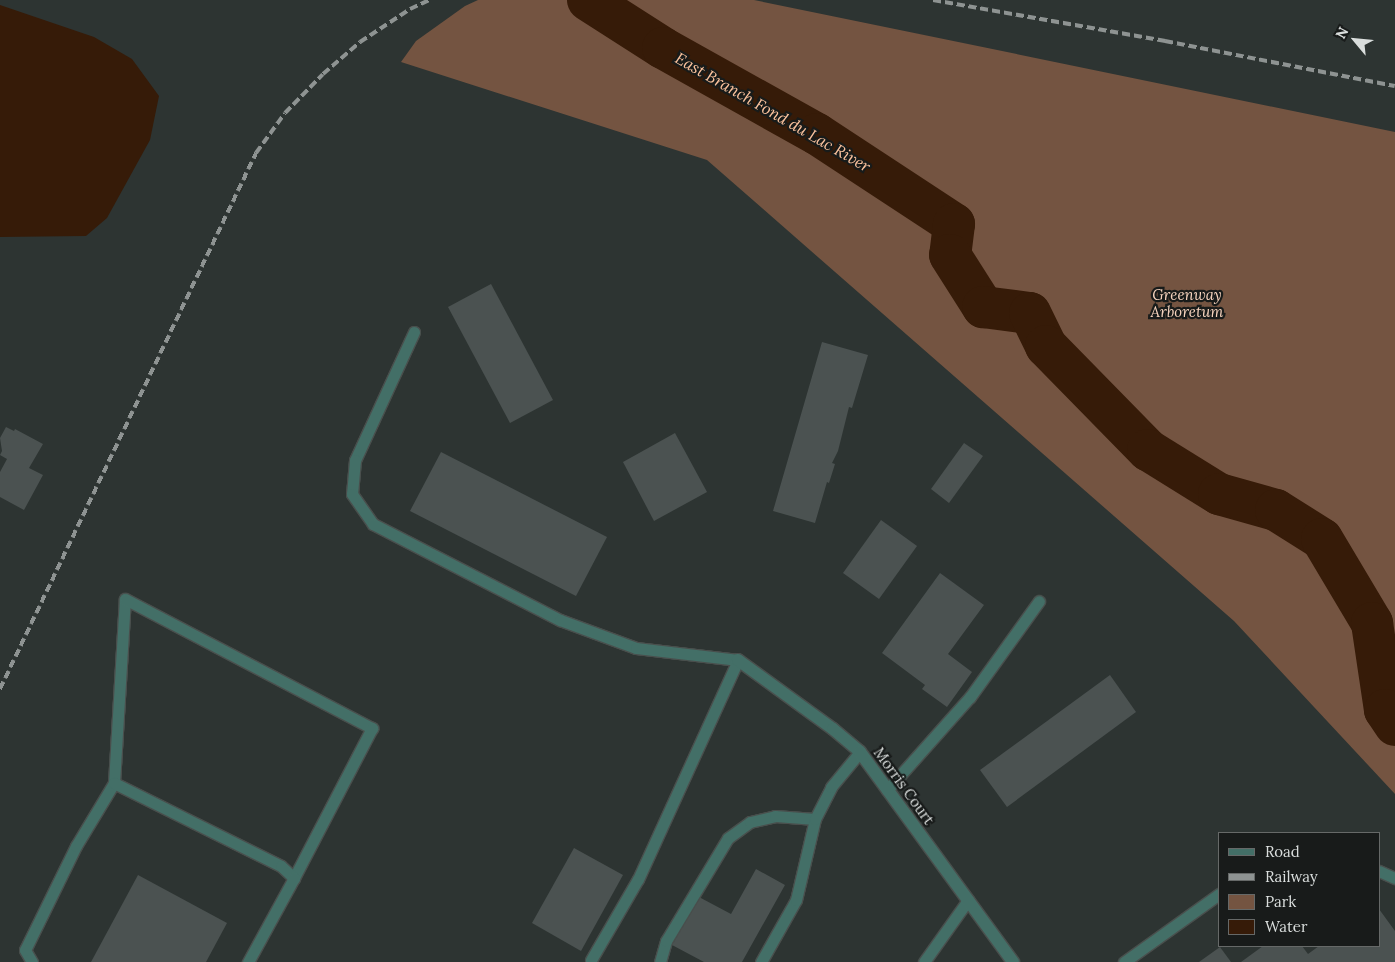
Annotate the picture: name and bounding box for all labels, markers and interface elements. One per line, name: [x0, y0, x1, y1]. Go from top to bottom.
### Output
north arrow: [1330, 15, 1380, 65]
text: N: [1331, 24, 1352, 42]
water label: East Branch Fond du Lac River: [672, 48, 874, 176]
park label: Greenway Arboretum: [1151, 285, 1223, 320]
street label: Morris Court: [870, 744, 938, 828]
legend: [1218, 832, 1380, 947]
text: Road: [1265, 842, 1300, 861]
text: Railway: [1265, 867, 1318, 886]
text: Park: [1265, 892, 1296, 911]
text: Water: [1265, 917, 1307, 936]

